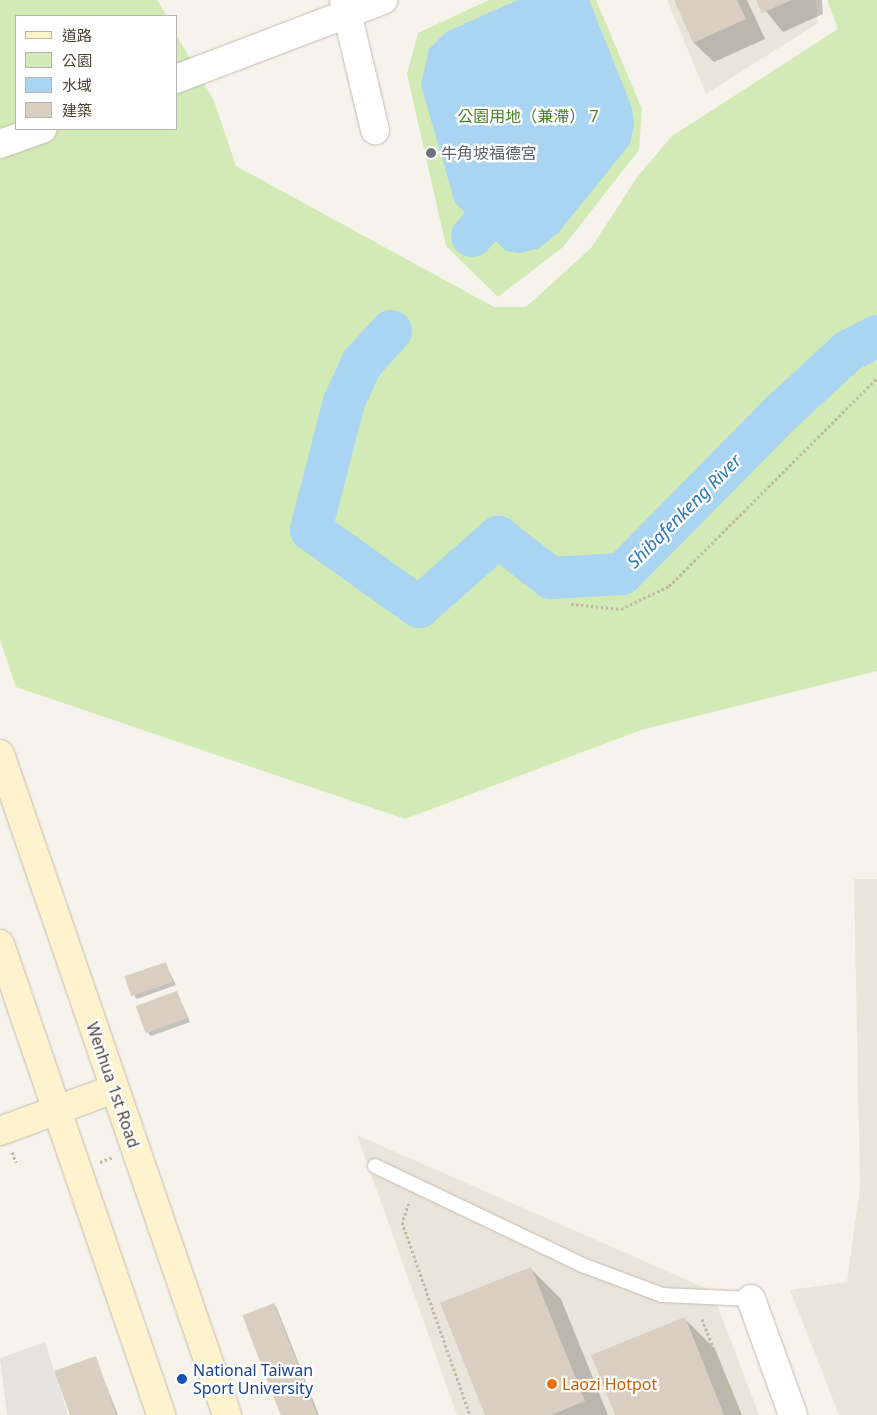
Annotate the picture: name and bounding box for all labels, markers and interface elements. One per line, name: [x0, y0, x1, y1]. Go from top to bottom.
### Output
legend: [15, 15, 178, 130]
text: 道路: [62, 25, 92, 45]
text: 公園: [62, 50, 92, 70]
text: 水域: [62, 75, 92, 95]
text: 建築: [62, 100, 92, 120]
park label: 公園用地（兼滯） 7: [457, 106, 599, 126]
place label: 牛角坡福德宮: [441, 143, 537, 163]
marker: 牛角坡福德宮: [425, 147, 437, 159]
water label: Shibafenkeng River: [622, 449, 746, 573]
street label: Wenhua 1st Road: [83, 1020, 143, 1150]
place label: National Taiwan Sport University: [193, 1360, 313, 1398]
marker: National Taiwan Sport University: [175, 1372, 189, 1386]
place label: Laozi Hotpot: [562, 1374, 657, 1394]
marker: Laozi Hotpot: [546, 1378, 558, 1390]

